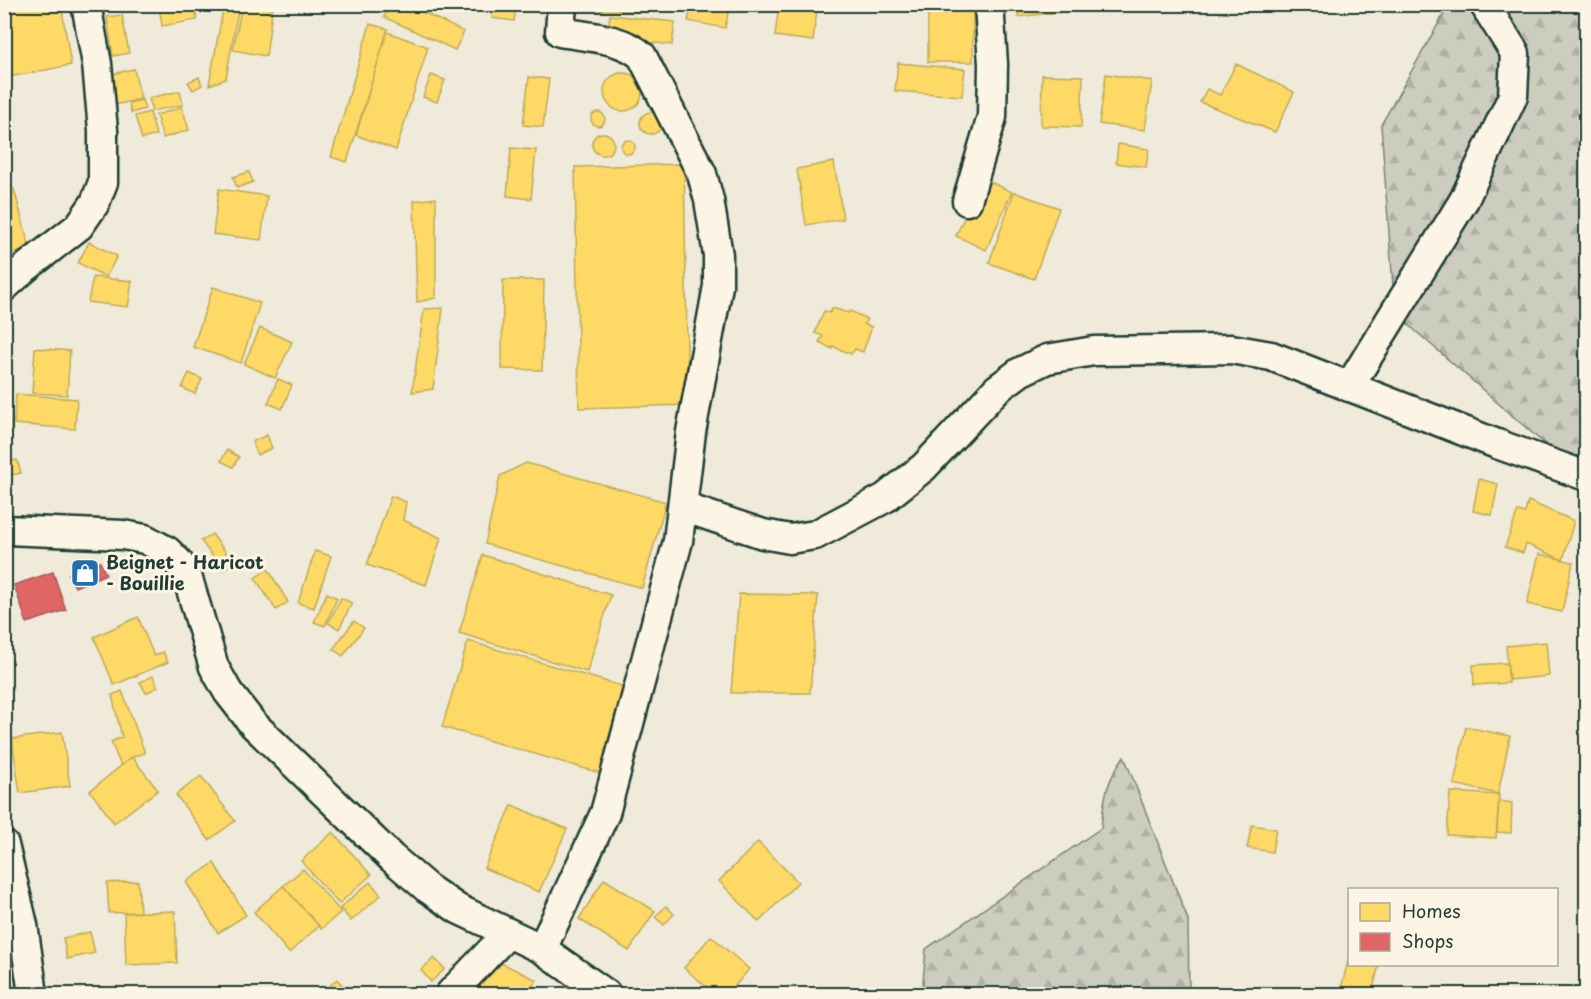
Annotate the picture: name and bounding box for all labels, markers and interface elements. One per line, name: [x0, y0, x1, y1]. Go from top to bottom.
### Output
place label: Beignet - Haricot - Bouillie: [106, 548, 264, 596]
shop icon: Beignet - Haricot - Bouillie: [69, 557, 101, 589]
legend: [1348, 888, 1558, 966]
text: Homes: [1402, 897, 1460, 924]
text: Shops: [1402, 927, 1453, 954]

